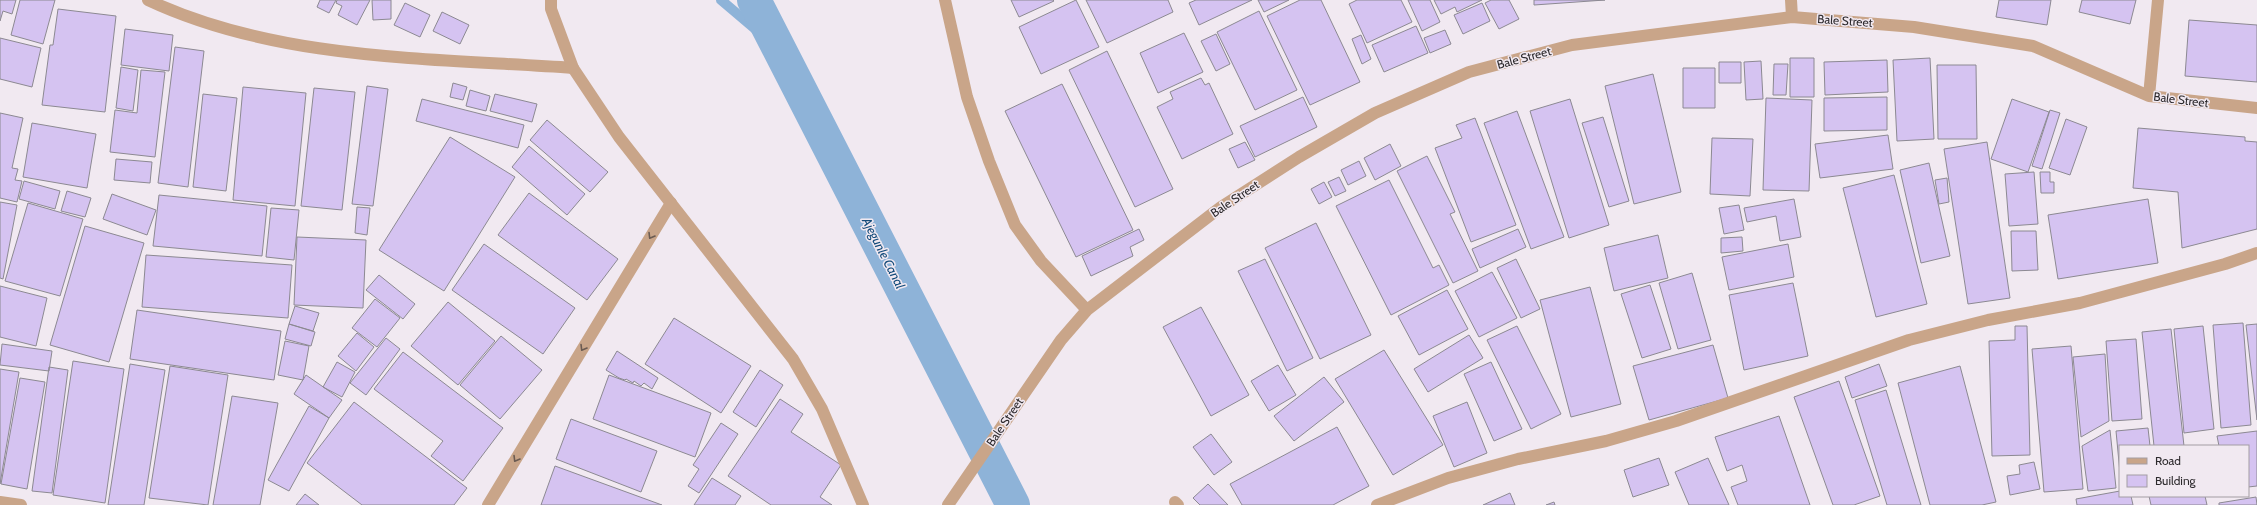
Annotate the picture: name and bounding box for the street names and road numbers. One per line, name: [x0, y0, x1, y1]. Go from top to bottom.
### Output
street label: Bale Street: [1817, 11, 1873, 30]
street label: Bale Street: [1495, 43, 1553, 72]
street label: Bale Street: [2153, 89, 2209, 110]
street label: Bale Street: [1208, 177, 1262, 220]
street label: Bale Street: [983, 395, 1026, 449]

